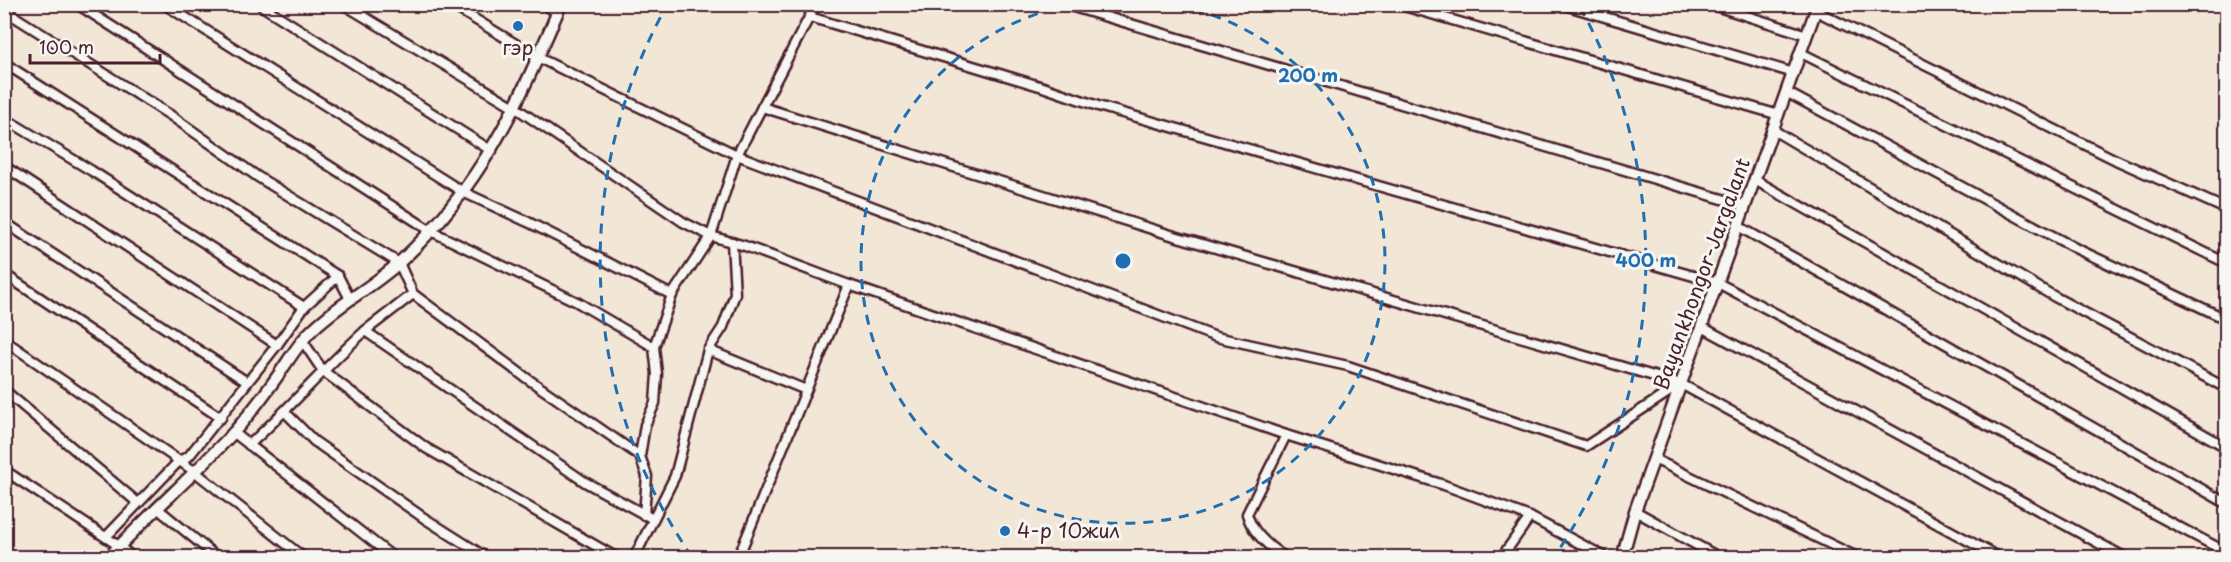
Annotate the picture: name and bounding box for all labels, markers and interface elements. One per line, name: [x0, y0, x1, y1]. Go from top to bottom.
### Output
marker: гэр: [511, 19, 525, 33]
scale bar: [30, 27, 160, 65]
place label: гэр: [502, 32, 534, 62]
text: 100 m: [39, 33, 94, 60]
text: 200 m: [1278, 61, 1338, 88]
street label: Bayankhongor-Jargalant: [1645, 154, 1757, 394]
text: 400 m: [1616, 246, 1676, 273]
centre of rings: [1113, 251, 1133, 271]
place label: 4-р 10жил: [1017, 515, 1120, 545]
marker: 4-р 10жил: [998, 524, 1012, 538]

